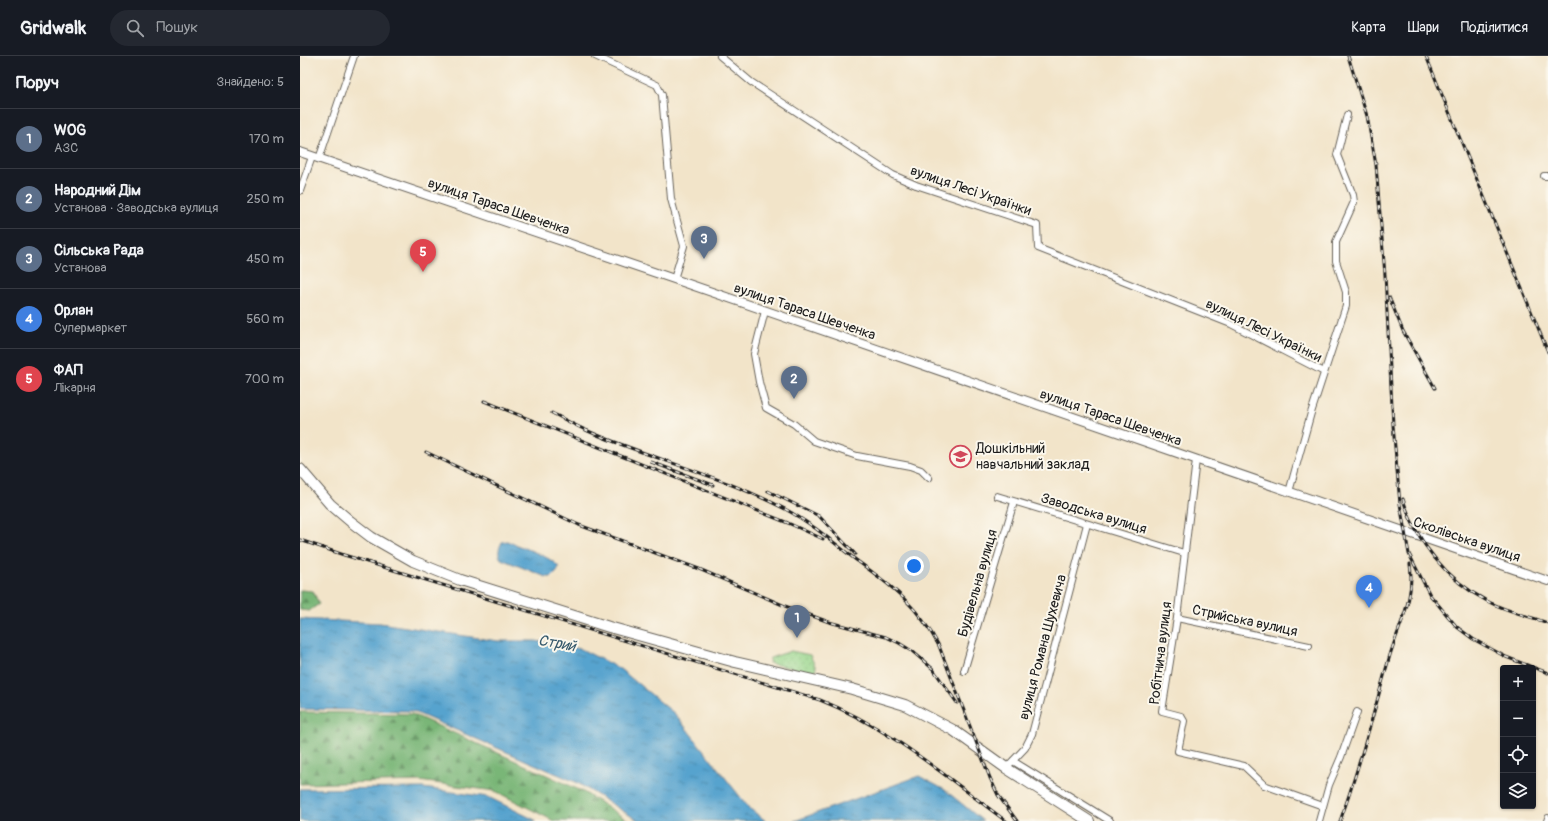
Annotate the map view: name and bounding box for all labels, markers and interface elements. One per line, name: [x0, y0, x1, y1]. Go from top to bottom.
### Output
search box: [110, 10, 390, 46]
text: Gridwalk: [20, 16, 86, 40]
icon: search: [124, 17, 146, 39]
text: Пошук: [156, 18, 198, 37]
text: Карта: [1351, 19, 1386, 36]
text: Шари: [1408, 19, 1439, 36]
text: Поділитися: [1461, 19, 1528, 36]
text: Поруч: [16, 72, 59, 93]
text: Знайдено: 5: [216, 74, 284, 90]
text: WOG: [54, 121, 86, 140]
text: 1: [26, 131, 32, 147]
text: 170 m: [249, 131, 284, 147]
text: АЗС: [54, 140, 78, 156]
street label: вулиця Лесі Українки: [908, 162, 1034, 219]
street label: вулиця Тараса Шевченка: [426, 174, 572, 239]
text: Народний Дім: [54, 181, 141, 200]
text: 2: [25, 191, 33, 207]
text: 250 m: [246, 191, 284, 207]
text: Установа · Заводська вулиця: [54, 200, 218, 216]
pin: 3: [691, 226, 717, 259]
pin: 5: [410, 239, 436, 272]
text: Сільська Рада: [54, 241, 144, 260]
text: 3: [25, 251, 33, 267]
text: 450 m: [246, 251, 284, 267]
text: Установа: [54, 260, 107, 276]
street label: вулиця Тараса Шевченка: [732, 279, 878, 344]
street label: вулиця Лесі Українки: [1203, 295, 1324, 366]
text: Орлан: [54, 301, 93, 320]
text: 4: [25, 311, 33, 327]
text: 560 m: [246, 311, 284, 327]
text: Супермаркет: [54, 320, 127, 336]
text: ФАП: [54, 361, 83, 380]
pin: 2: [781, 366, 807, 399]
text: 5: [25, 371, 33, 387]
text: 700 m: [245, 371, 284, 387]
text: Лікарня: [54, 380, 96, 396]
street label: вулиця Тараса Шевченка: [1038, 385, 1184, 450]
place label: Дошкільний навчальний заклад: [975, 440, 1090, 473]
school or university icon: Дошкільний навчальний заклад: [948, 443, 974, 469]
street label: Заводська вулиця: [1039, 489, 1149, 538]
street label: Сколівська вулиця: [1411, 513, 1523, 566]
street label: Будівельна вулиця: [954, 527, 1001, 639]
your location: [904, 556, 924, 576]
street label: вулиця Романа Шухевича: [1015, 573, 1070, 722]
pin: 4: [1356, 575, 1382, 608]
street label: Робітнича вулиця: [1146, 601, 1175, 706]
street label: Стрийська вулиця: [1191, 601, 1299, 640]
pin: 1: [784, 605, 810, 638]
water label: Стрий: [537, 631, 579, 656]
map controls: [1500, 665, 1536, 809]
button: +: [1500, 665, 1536, 701]
button: −: [1500, 701, 1536, 737]
button: locate: [1500, 737, 1536, 773]
button: layers: [1500, 773, 1536, 809]

